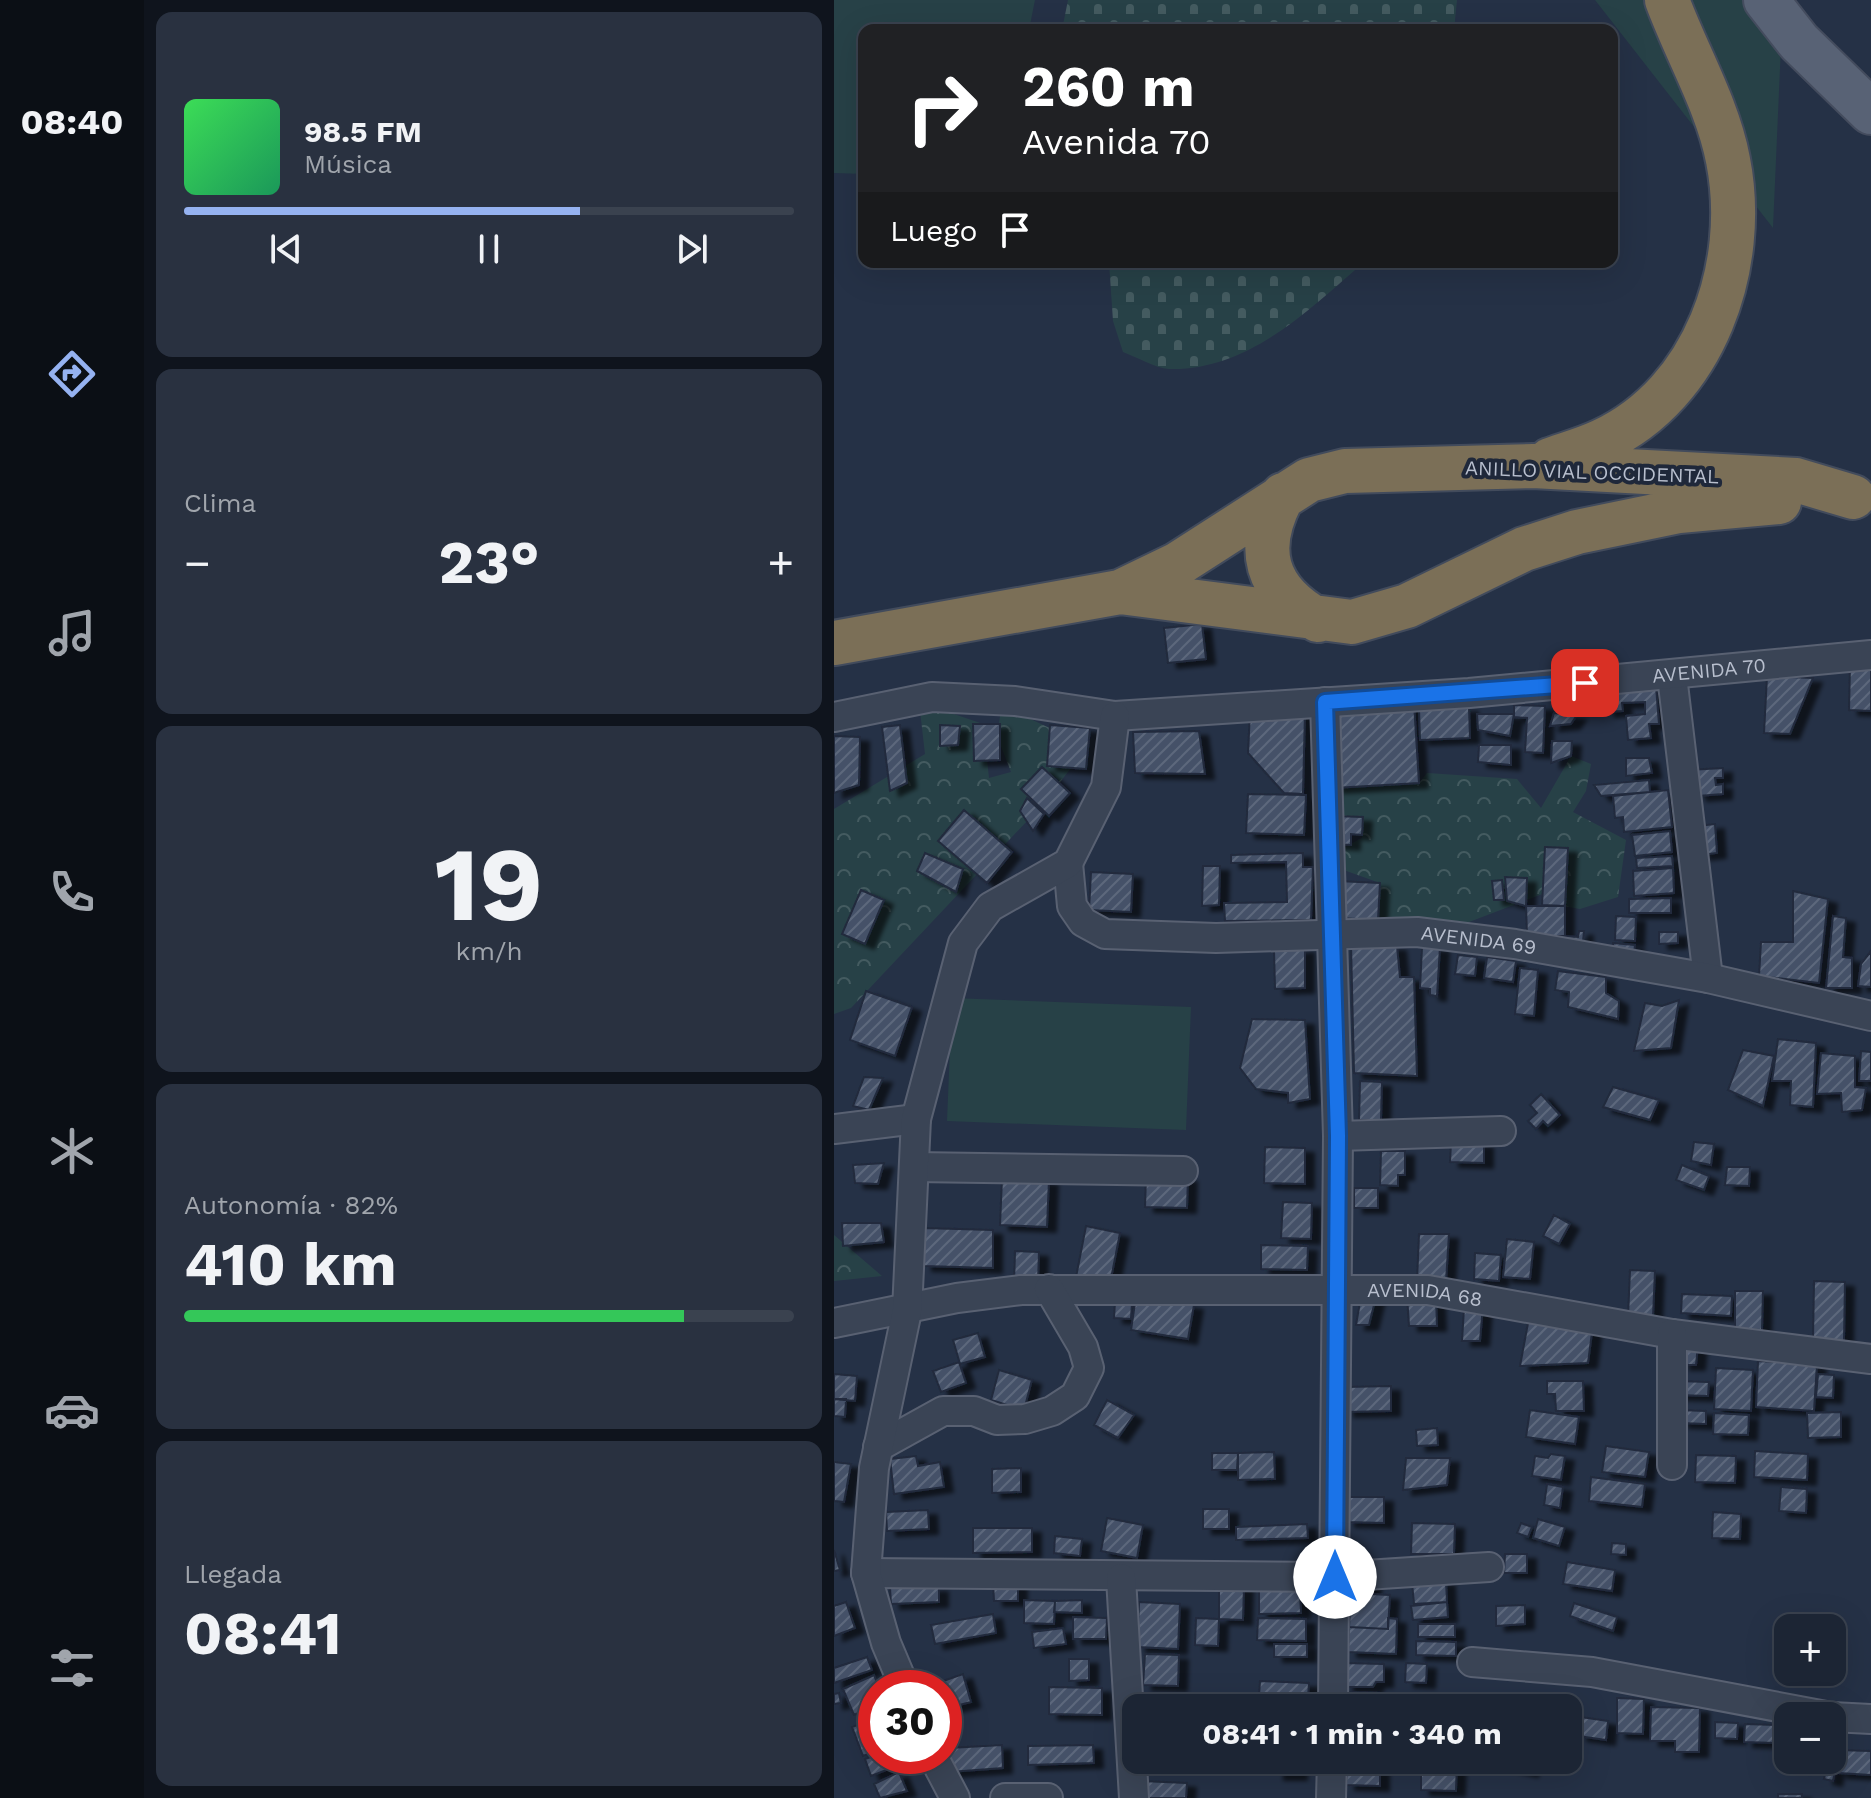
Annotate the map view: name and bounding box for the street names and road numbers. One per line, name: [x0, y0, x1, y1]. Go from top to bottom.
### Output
street label: ANILLO VIAL OCCIDENTAL: [1465, 456, 1720, 488]
street label: AVENIDA 70: [1651, 653, 1767, 688]
street label: AVENIDA 69: [1420, 921, 1538, 960]
street label: AVENIDA 68: [1367, 1278, 1484, 1312]

